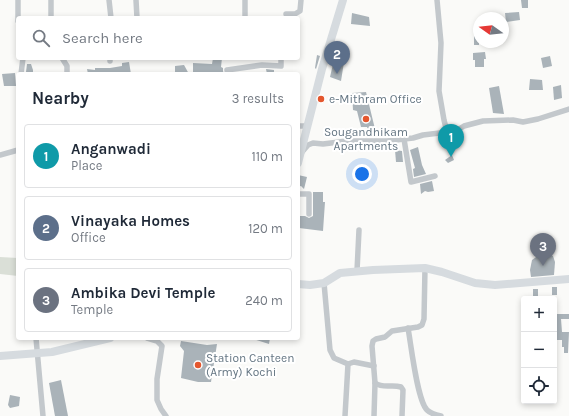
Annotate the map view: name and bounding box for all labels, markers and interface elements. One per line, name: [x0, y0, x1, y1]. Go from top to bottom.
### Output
north arrow: [473, 12, 509, 48]
search box: [16, 16, 300, 60]
icon: search: [30, 27, 52, 49]
text: Search here: [62, 29, 143, 47]
pin: 2: [324, 41, 350, 74]
text: Nearby: [32, 88, 89, 108]
text: 3 results: [232, 91, 284, 106]
place label: e-Mithram Office: [329, 92, 422, 106]
marker: e-Mithram Office: [316, 94, 326, 104]
marker: Sougandhikam Apartments: [361, 114, 371, 124]
pin: 1: [438, 124, 464, 157]
place label: Sougandhikam Apartments: [324, 125, 408, 153]
text: Anganwadi: [71, 140, 151, 158]
text: 1: [44, 149, 48, 164]
text: 110 m: [251, 149, 283, 164]
text: Place: [71, 158, 102, 173]
your location: [352, 164, 372, 184]
text: Vinayaka Homes: [71, 212, 190, 230]
text: 2: [42, 221, 50, 236]
text: 120 m: [248, 221, 283, 236]
text: Office: [71, 230, 106, 245]
pin: 3: [530, 233, 556, 266]
text: Ambika Devi Temple: [71, 284, 216, 302]
text: 3: [42, 293, 50, 308]
text: 240 m: [245, 293, 283, 308]
map controls: [521, 296, 557, 404]
button: +: [521, 296, 557, 332]
text: Temple: [71, 302, 113, 317]
button: −: [521, 332, 557, 368]
place label: Station Canteen (Army) Kochi: [206, 351, 294, 379]
marker: Station Canteen (Army) Kochi: [193, 360, 203, 370]
button: locate: [521, 368, 557, 404]

